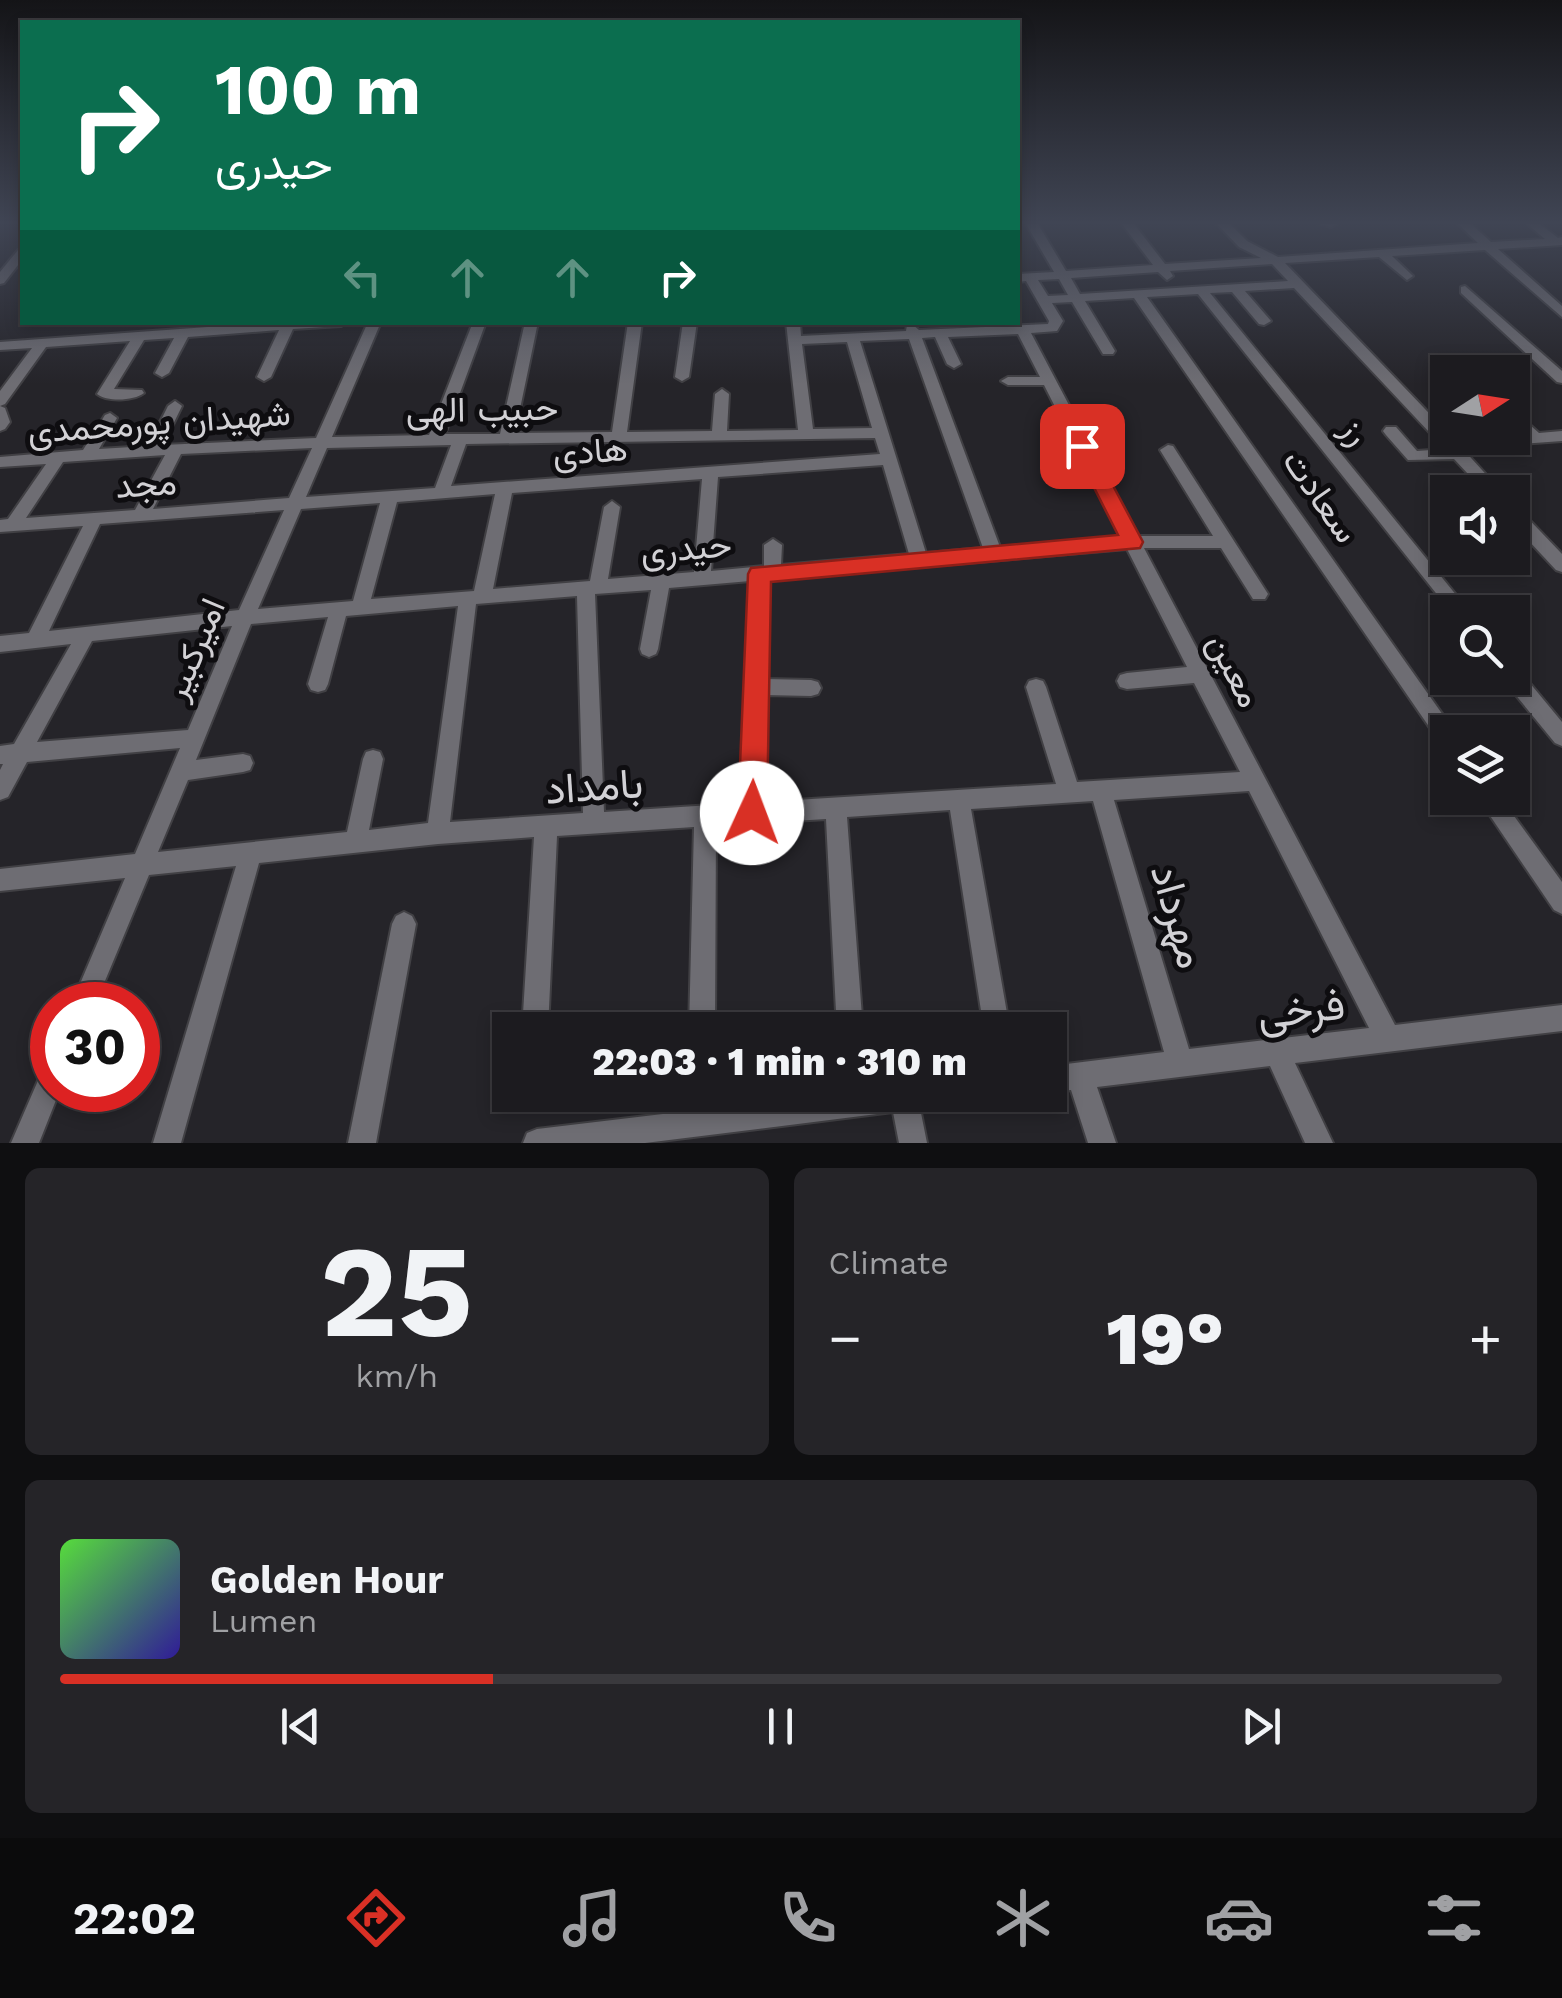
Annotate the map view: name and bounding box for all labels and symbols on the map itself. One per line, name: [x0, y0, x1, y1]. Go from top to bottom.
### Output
north arrow: [1430, 355, 1530, 455]
street label: حبیب الهی: [405, 387, 559, 432]
street label: شهیدان پورمحمدی: [26, 392, 292, 455]
pin: [1040, 404, 1125, 489]
street label: رز: [1331, 408, 1380, 454]
street label: هادی: [551, 427, 629, 475]
street label: سعادت: [1274, 441, 1368, 551]
street label: مجد: [114, 461, 178, 507]
street label: حیدری: [639, 523, 733, 574]
street label: امیرکبیر: [154, 592, 235, 707]
street label: معین: [1199, 626, 1271, 714]
street label: بامداد: [543, 758, 645, 814]
position arrow: [700, 761, 804, 865]
street label: مهرداد: [1139, 858, 1217, 974]
street label: فرخی: [1255, 979, 1348, 1041]
speed limit sign: 30: [30, 982, 160, 1112]

